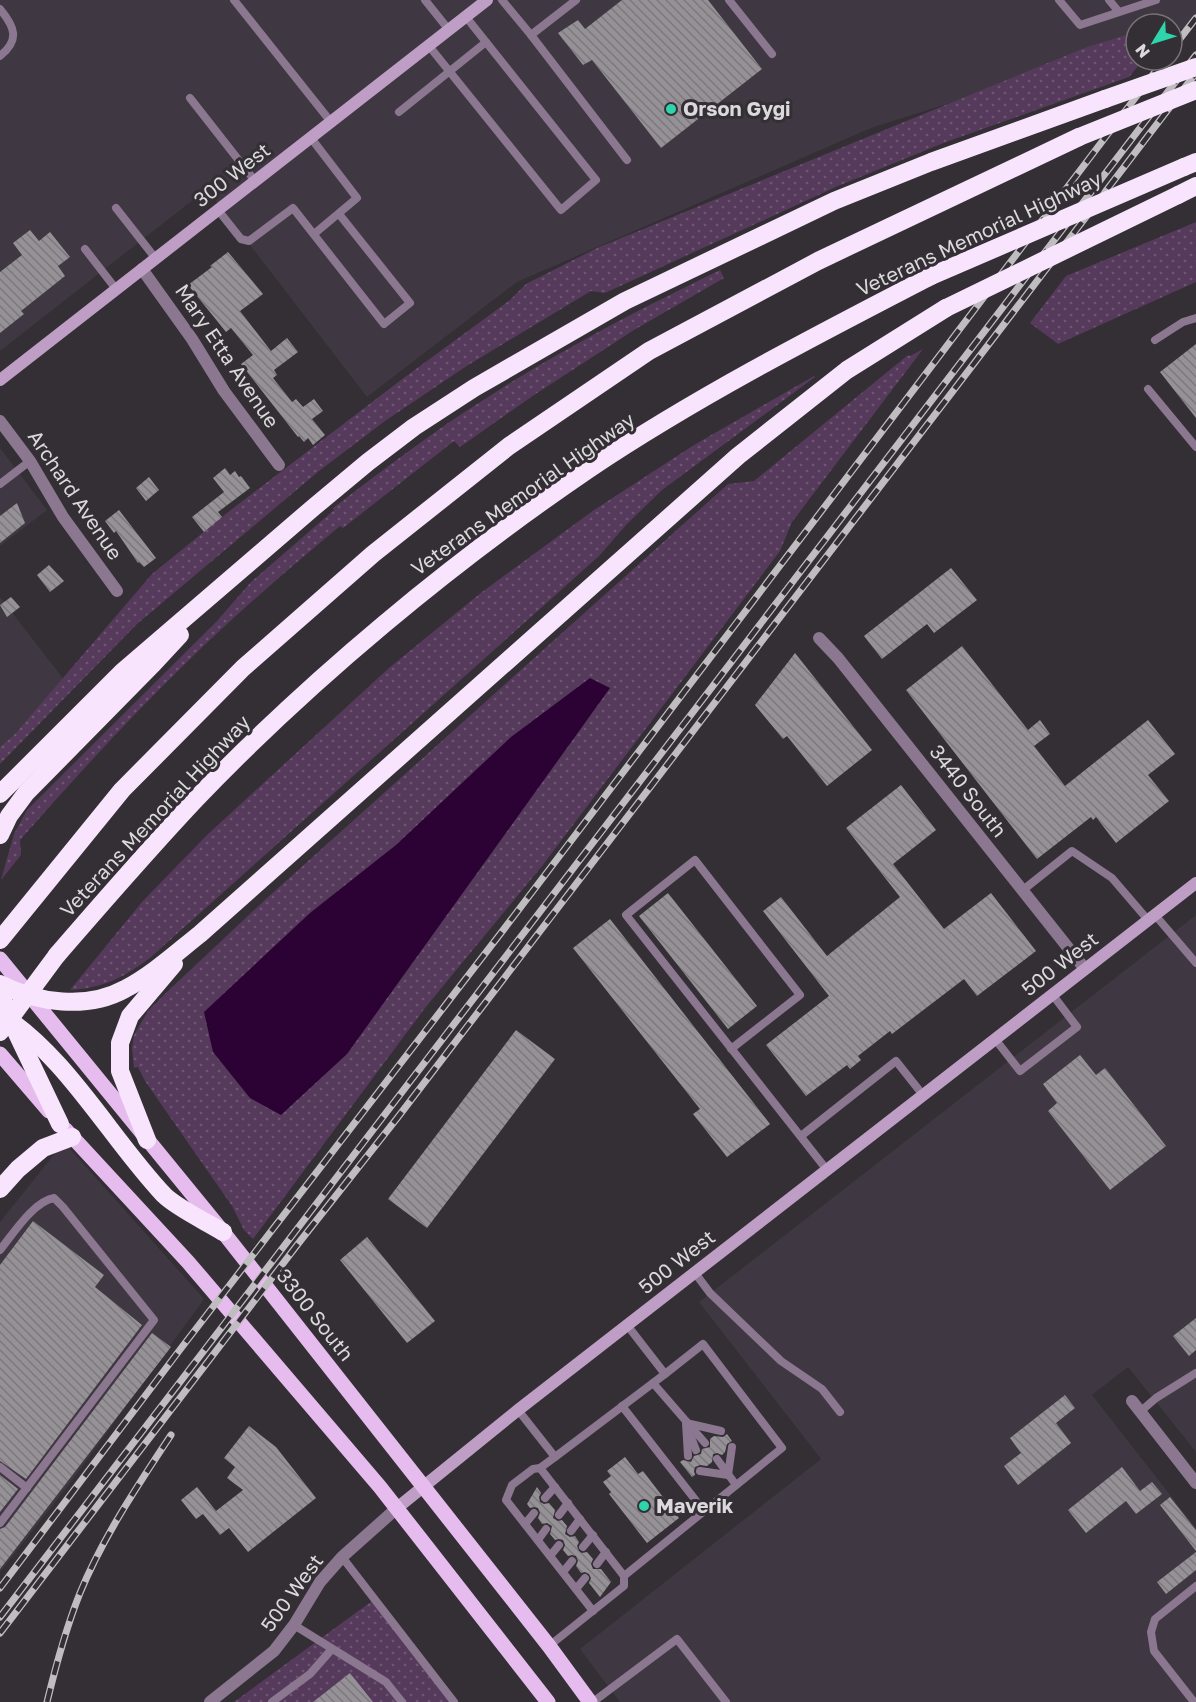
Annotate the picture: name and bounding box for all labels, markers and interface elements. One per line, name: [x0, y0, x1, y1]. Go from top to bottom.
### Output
north arrow: [1124, 12, 1184, 72]
text: N: [1131, 40, 1154, 62]
place label: Orson Gygi: [683, 96, 791, 120]
marker: Orson Gygi: [664, 102, 678, 116]
street label: 300 West: [188, 137, 274, 211]
street label: Veterans Memorial Highway: [852, 166, 1105, 300]
street label: Mary Etta Avenue: [171, 279, 285, 432]
street label: Veterans Memorial Highway: [406, 407, 639, 580]
street label: Archard Avenue: [24, 425, 128, 564]
street label: Veterans Memorial Highway: [54, 709, 254, 921]
street label: 3440 South: [925, 739, 1012, 841]
street label: 500 West: [1017, 926, 1102, 1000]
street label: 500 West: [634, 1224, 719, 1298]
street label: 3300 South: [272, 1263, 359, 1365]
place label: Maverik: [656, 1493, 734, 1517]
marker: Maverik: [637, 1499, 651, 1513]
street label: 500 West: [255, 1549, 327, 1636]

